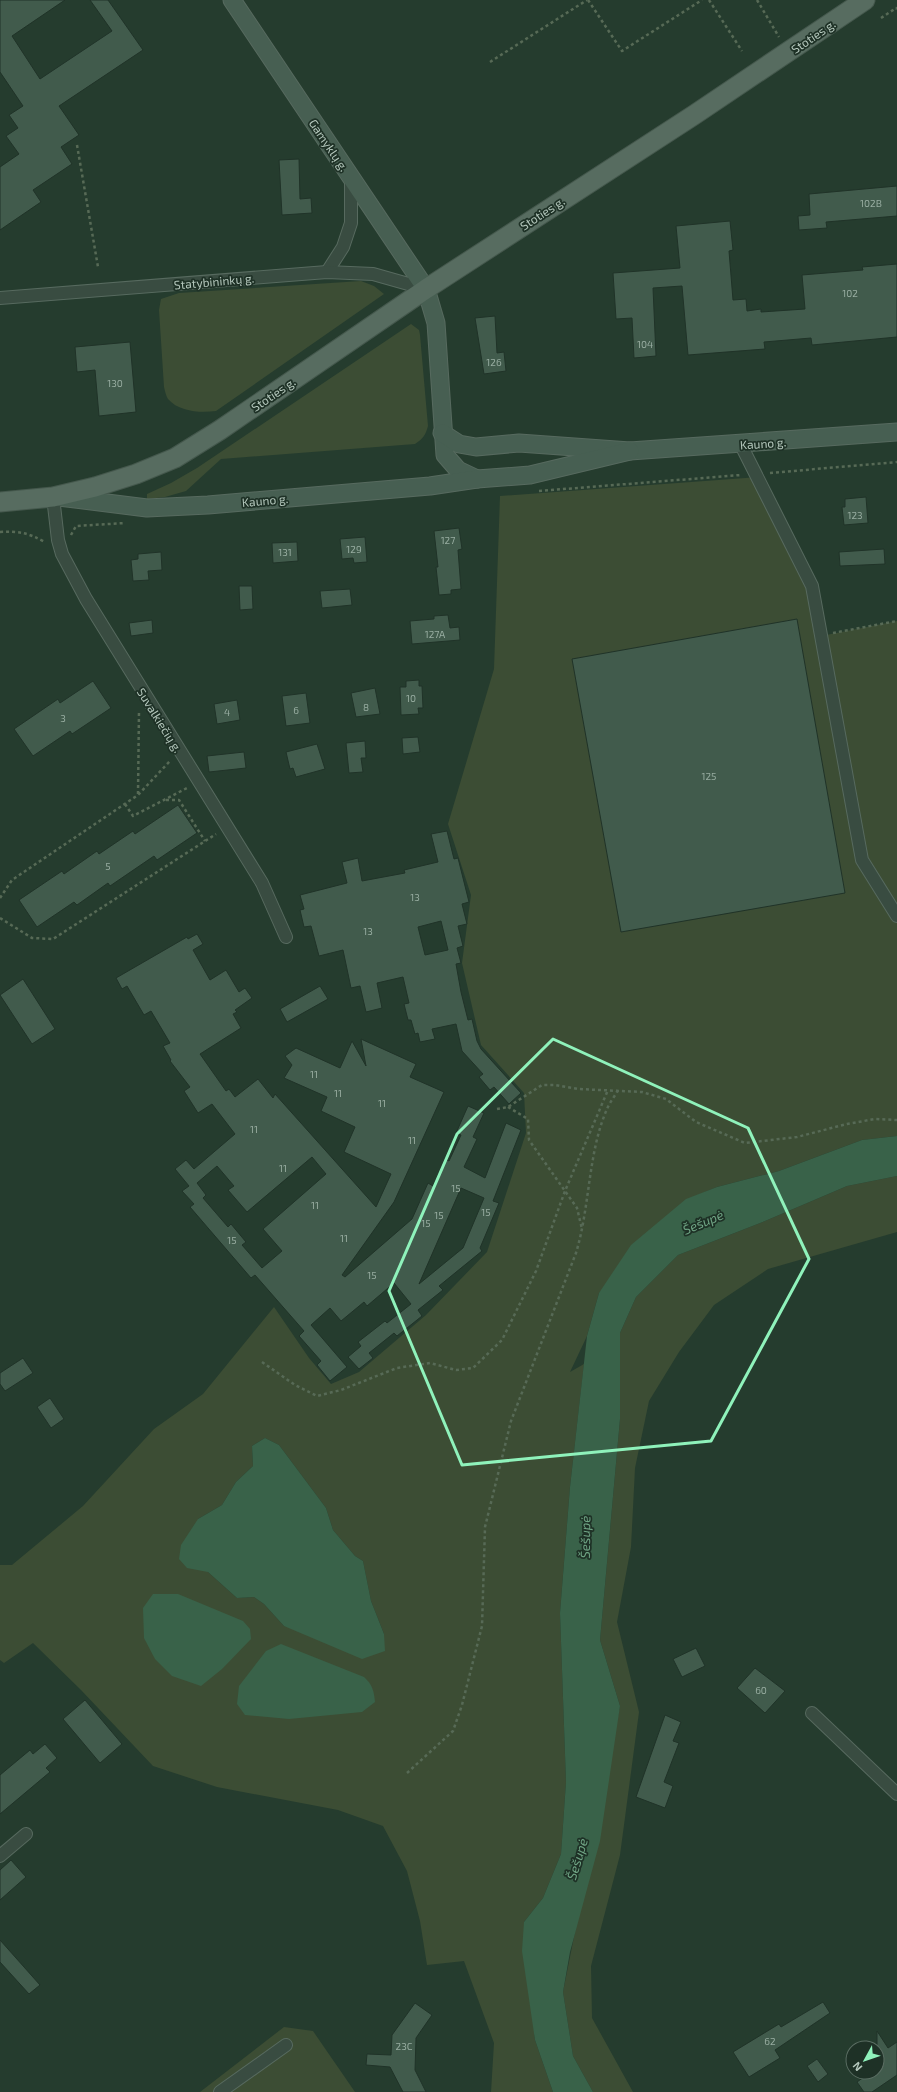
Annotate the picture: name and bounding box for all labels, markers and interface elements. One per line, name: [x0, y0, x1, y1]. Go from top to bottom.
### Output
street label: Stoties g.: [788, 16, 838, 56]
street label: Gamyklų g.: [307, 116, 351, 174]
street label: Stoties g.: [517, 193, 567, 233]
house number: 102B: [860, 197, 882, 209]
street label: Statybininkų g.: [173, 271, 255, 291]
house number: 102: [842, 287, 858, 299]
house number: 104: [637, 338, 653, 350]
house number: 126: [486, 356, 502, 368]
street label: Stoties g.: [248, 374, 298, 414]
house number: 130: [107, 377, 123, 389]
street label: Kauno g.: [739, 434, 787, 452]
street label: Kauno g.: [241, 491, 289, 509]
house number: 123: [847, 509, 863, 521]
house number: 127: [441, 534, 455, 546]
house number: 129: [346, 543, 362, 555]
house number: 131: [278, 546, 292, 558]
house number: 127A: [425, 628, 446, 640]
street label: Suvalkiečių g.: [135, 685, 185, 755]
house number: 10: [406, 692, 416, 704]
house number: 8: [363, 701, 369, 713]
house number: 6: [293, 704, 299, 716]
house number: 4: [224, 706, 230, 718]
house number: 3: [60, 712, 66, 724]
house number: 125: [702, 770, 716, 782]
house number: 5: [105, 860, 111, 872]
house number: 13: [410, 891, 420, 903]
house number: 13: [363, 925, 373, 937]
house number: 11: [310, 1068, 318, 1080]
house number: 11: [334, 1087, 342, 1099]
house number: 11: [378, 1097, 386, 1109]
house number: 11: [250, 1123, 258, 1135]
house number: 11: [408, 1134, 416, 1146]
house number: 11: [279, 1162, 287, 1174]
house number: 15: [451, 1182, 461, 1194]
house number: 11: [311, 1199, 319, 1211]
house number: 15: [481, 1206, 491, 1218]
water label: Šešupė: [680, 1206, 726, 1238]
house number: 15: [434, 1209, 444, 1221]
house number: 15: [421, 1217, 431, 1229]
house number: 11: [340, 1232, 348, 1244]
house number: 15: [227, 1234, 237, 1246]
house number: 15: [367, 1269, 377, 1281]
water label: Šešupė: [577, 1516, 593, 1558]
house number: 60: [755, 1684, 767, 1696]
water label: Šešupė: [563, 1836, 591, 1882]
house number: 62: [764, 2035, 776, 2047]
house number: 23C: [396, 2040, 413, 2052]
north arrow: [845, 2040, 885, 2080]
text: N: [849, 2059, 864, 2074]

